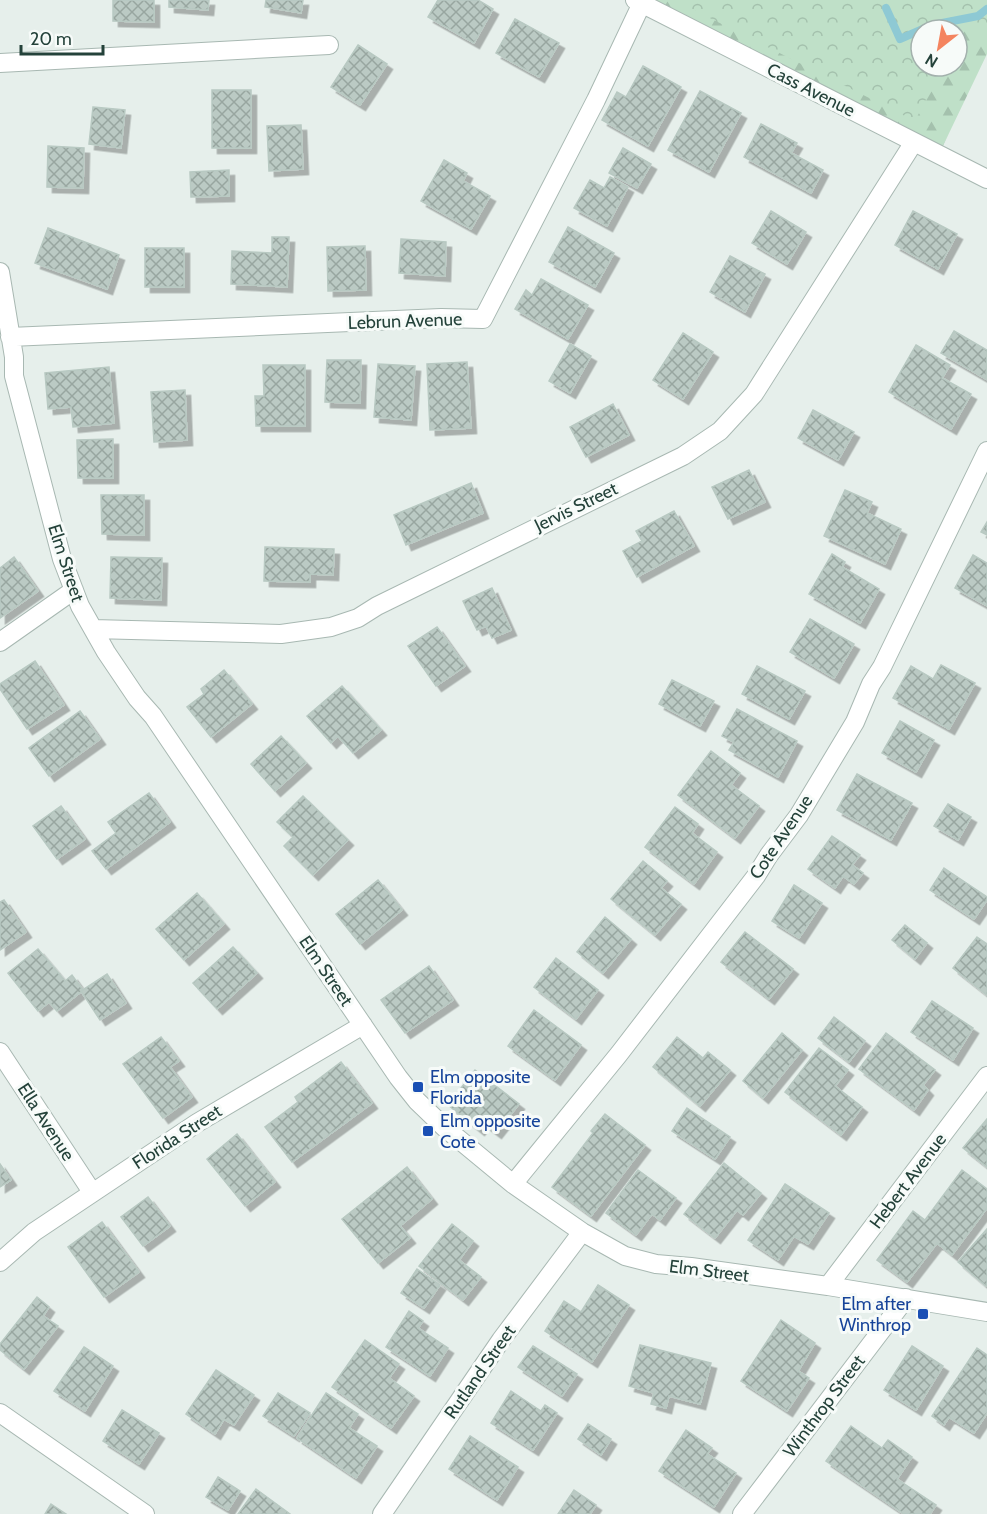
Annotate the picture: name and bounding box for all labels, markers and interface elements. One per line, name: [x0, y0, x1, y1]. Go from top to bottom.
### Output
scale bar: [21, 18, 104, 56]
north arrow: [909, 18, 969, 78]
text: 20 m: [30, 28, 72, 50]
text: N: [922, 49, 941, 71]
street label: Cass Avenue: [763, 58, 859, 122]
street label: Lebrun Avenue: [347, 308, 463, 334]
street label: Jervis Street: [530, 477, 621, 537]
street label: Elm Street: [43, 521, 89, 605]
street label: Cote Avenue: [745, 791, 817, 883]
street label: Elm Street: [294, 932, 358, 1010]
place label: Elm opposite Florida: [430, 1066, 530, 1109]
street label: Ella Avenue: [13, 1079, 79, 1165]
marker: Elm opposite Florida: [411, 1080, 425, 1094]
street label: Florida Street: [128, 1100, 226, 1174]
place label: Elm opposite Cote: [440, 1110, 540, 1153]
marker: Elm opposite Cote: [421, 1124, 435, 1138]
street label: Hebert Avenue: [865, 1129, 951, 1233]
street label: Elm Street: [668, 1255, 750, 1287]
place label: Elm after Winthrop: [839, 1293, 911, 1336]
marker: Elm after Winthrop: [916, 1307, 930, 1321]
street label: Rutland Street: [440, 1321, 520, 1423]
street label: Winthrop Street: [778, 1351, 870, 1461]

